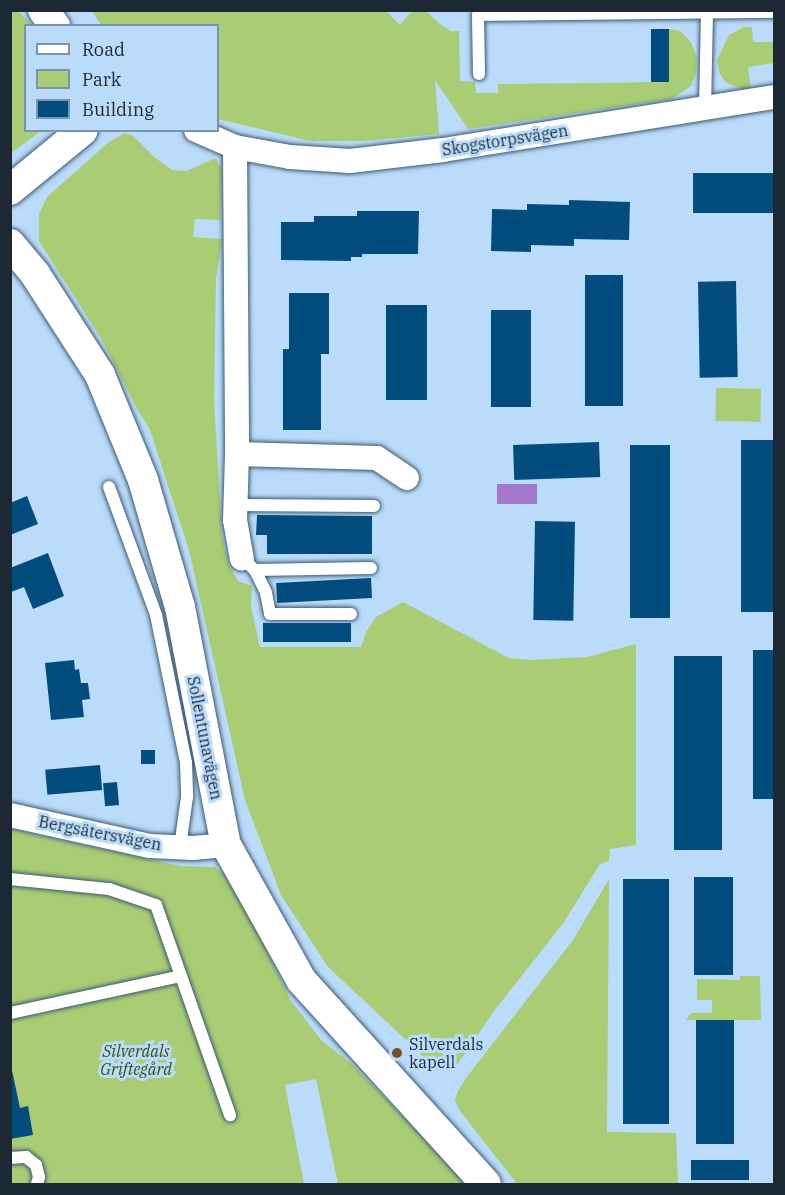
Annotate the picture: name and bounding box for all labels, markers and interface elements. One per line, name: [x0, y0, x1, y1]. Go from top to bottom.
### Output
legend: [24, 24, 219, 132]
text: Road: [82, 38, 125, 61]
text: Park: [82, 68, 121, 91]
text: Building: [82, 98, 154, 121]
street label: Skogstorpsvägen: [440, 121, 570, 159]
street label: Sollentunavägen: [184, 675, 226, 801]
street label: Bergsätersvägen: [37, 812, 163, 854]
place label: Silverdals kapell: [409, 1034, 483, 1072]
park label: Silverdals Griftegård: [100, 1041, 172, 1079]
marker: Silverdals kapell: [390, 1046, 404, 1060]

